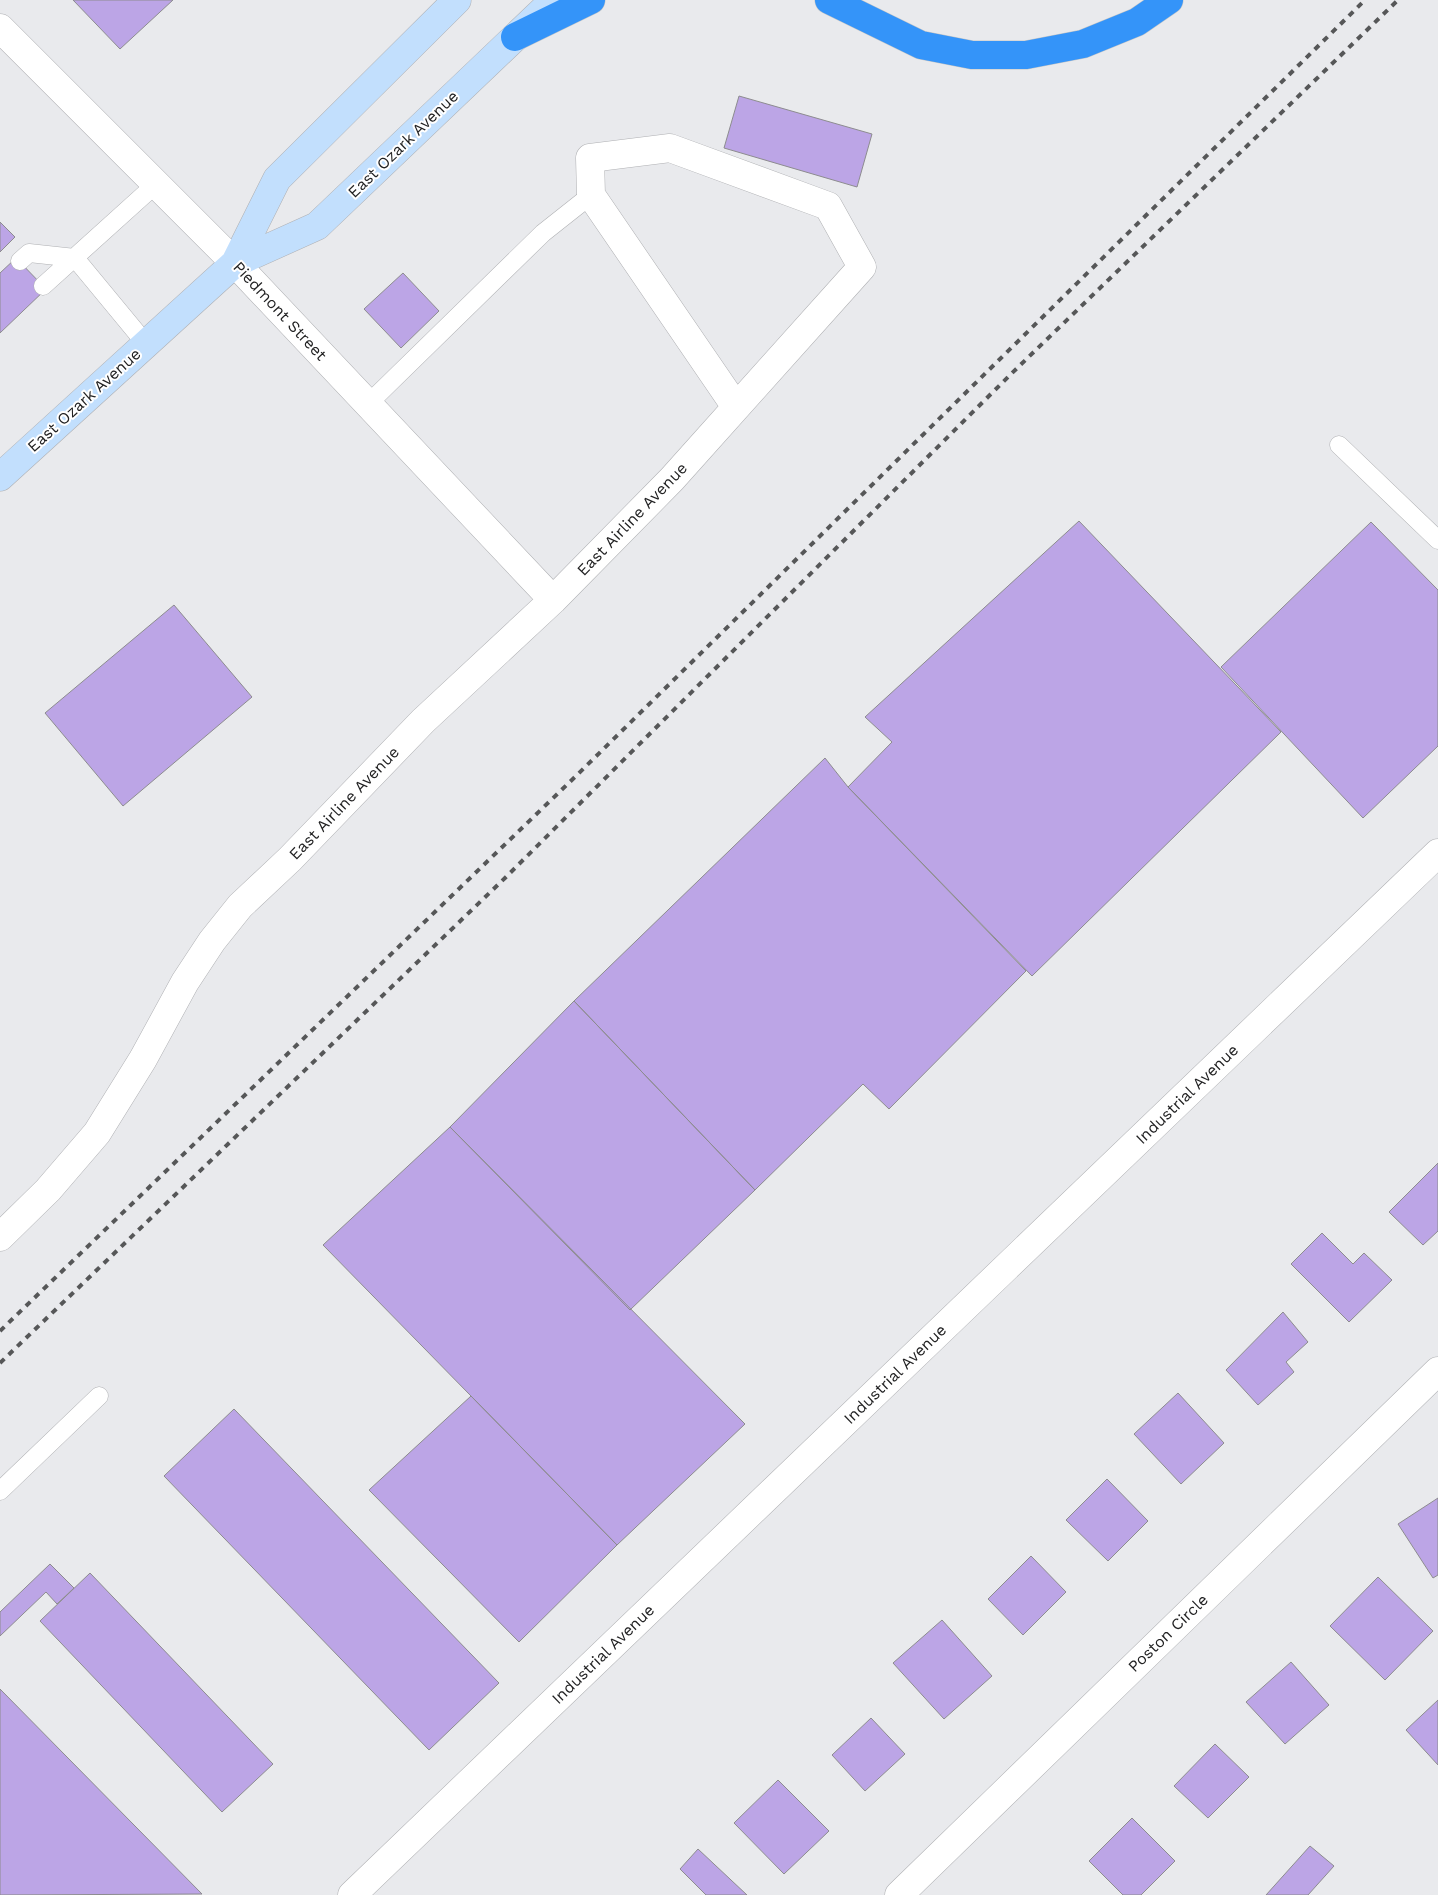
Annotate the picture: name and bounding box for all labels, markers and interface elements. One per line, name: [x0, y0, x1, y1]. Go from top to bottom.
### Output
street label: East Ozark Avenue: [344, 86, 462, 202]
street label: Piedmont Street: [229, 258, 331, 365]
street label: East Ozark Avenue: [23, 344, 145, 456]
street label: East Airline Avenue: [573, 458, 691, 580]
street label: East Airline Avenue: [285, 742, 403, 864]
street label: Industrial Avenue: [1132, 1040, 1242, 1148]
street label: Industrial Avenue: [840, 1320, 950, 1428]
street label: Poston Circle: [1124, 1590, 1212, 1676]
street label: Industrial Avenue: [548, 1600, 658, 1708]

